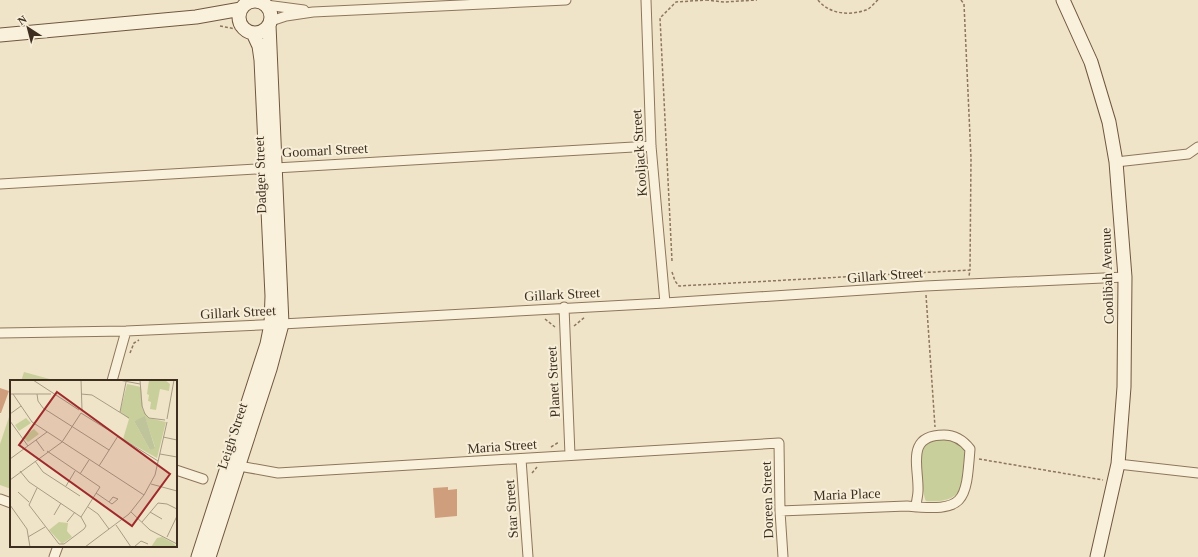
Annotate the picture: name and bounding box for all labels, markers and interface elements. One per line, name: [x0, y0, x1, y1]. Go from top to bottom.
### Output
north arrow: [8, 8, 48, 48]
text: N: [15, 13, 29, 27]
street label: Kooljack Street: [629, 109, 650, 197]
street label: Dadger Street: [252, 136, 269, 214]
street label: Goomarl Street: [282, 141, 368, 160]
street label: Coolibah Avenue: [1098, 227, 1117, 324]
street label: Gillark Street: [847, 265, 923, 286]
street label: Gillark Street: [524, 285, 600, 304]
street label: Gillark Street: [200, 303, 276, 322]
street label: Planet Street: [544, 346, 563, 418]
inset map: [10, 380, 177, 547]
street label: Leigh Street: [215, 401, 250, 471]
street label: Maria Street: [467, 437, 537, 456]
street label: Doreen Street: [759, 461, 776, 539]
street label: Star Street: [502, 479, 521, 539]
street label: Maria Place: [813, 486, 881, 503]

